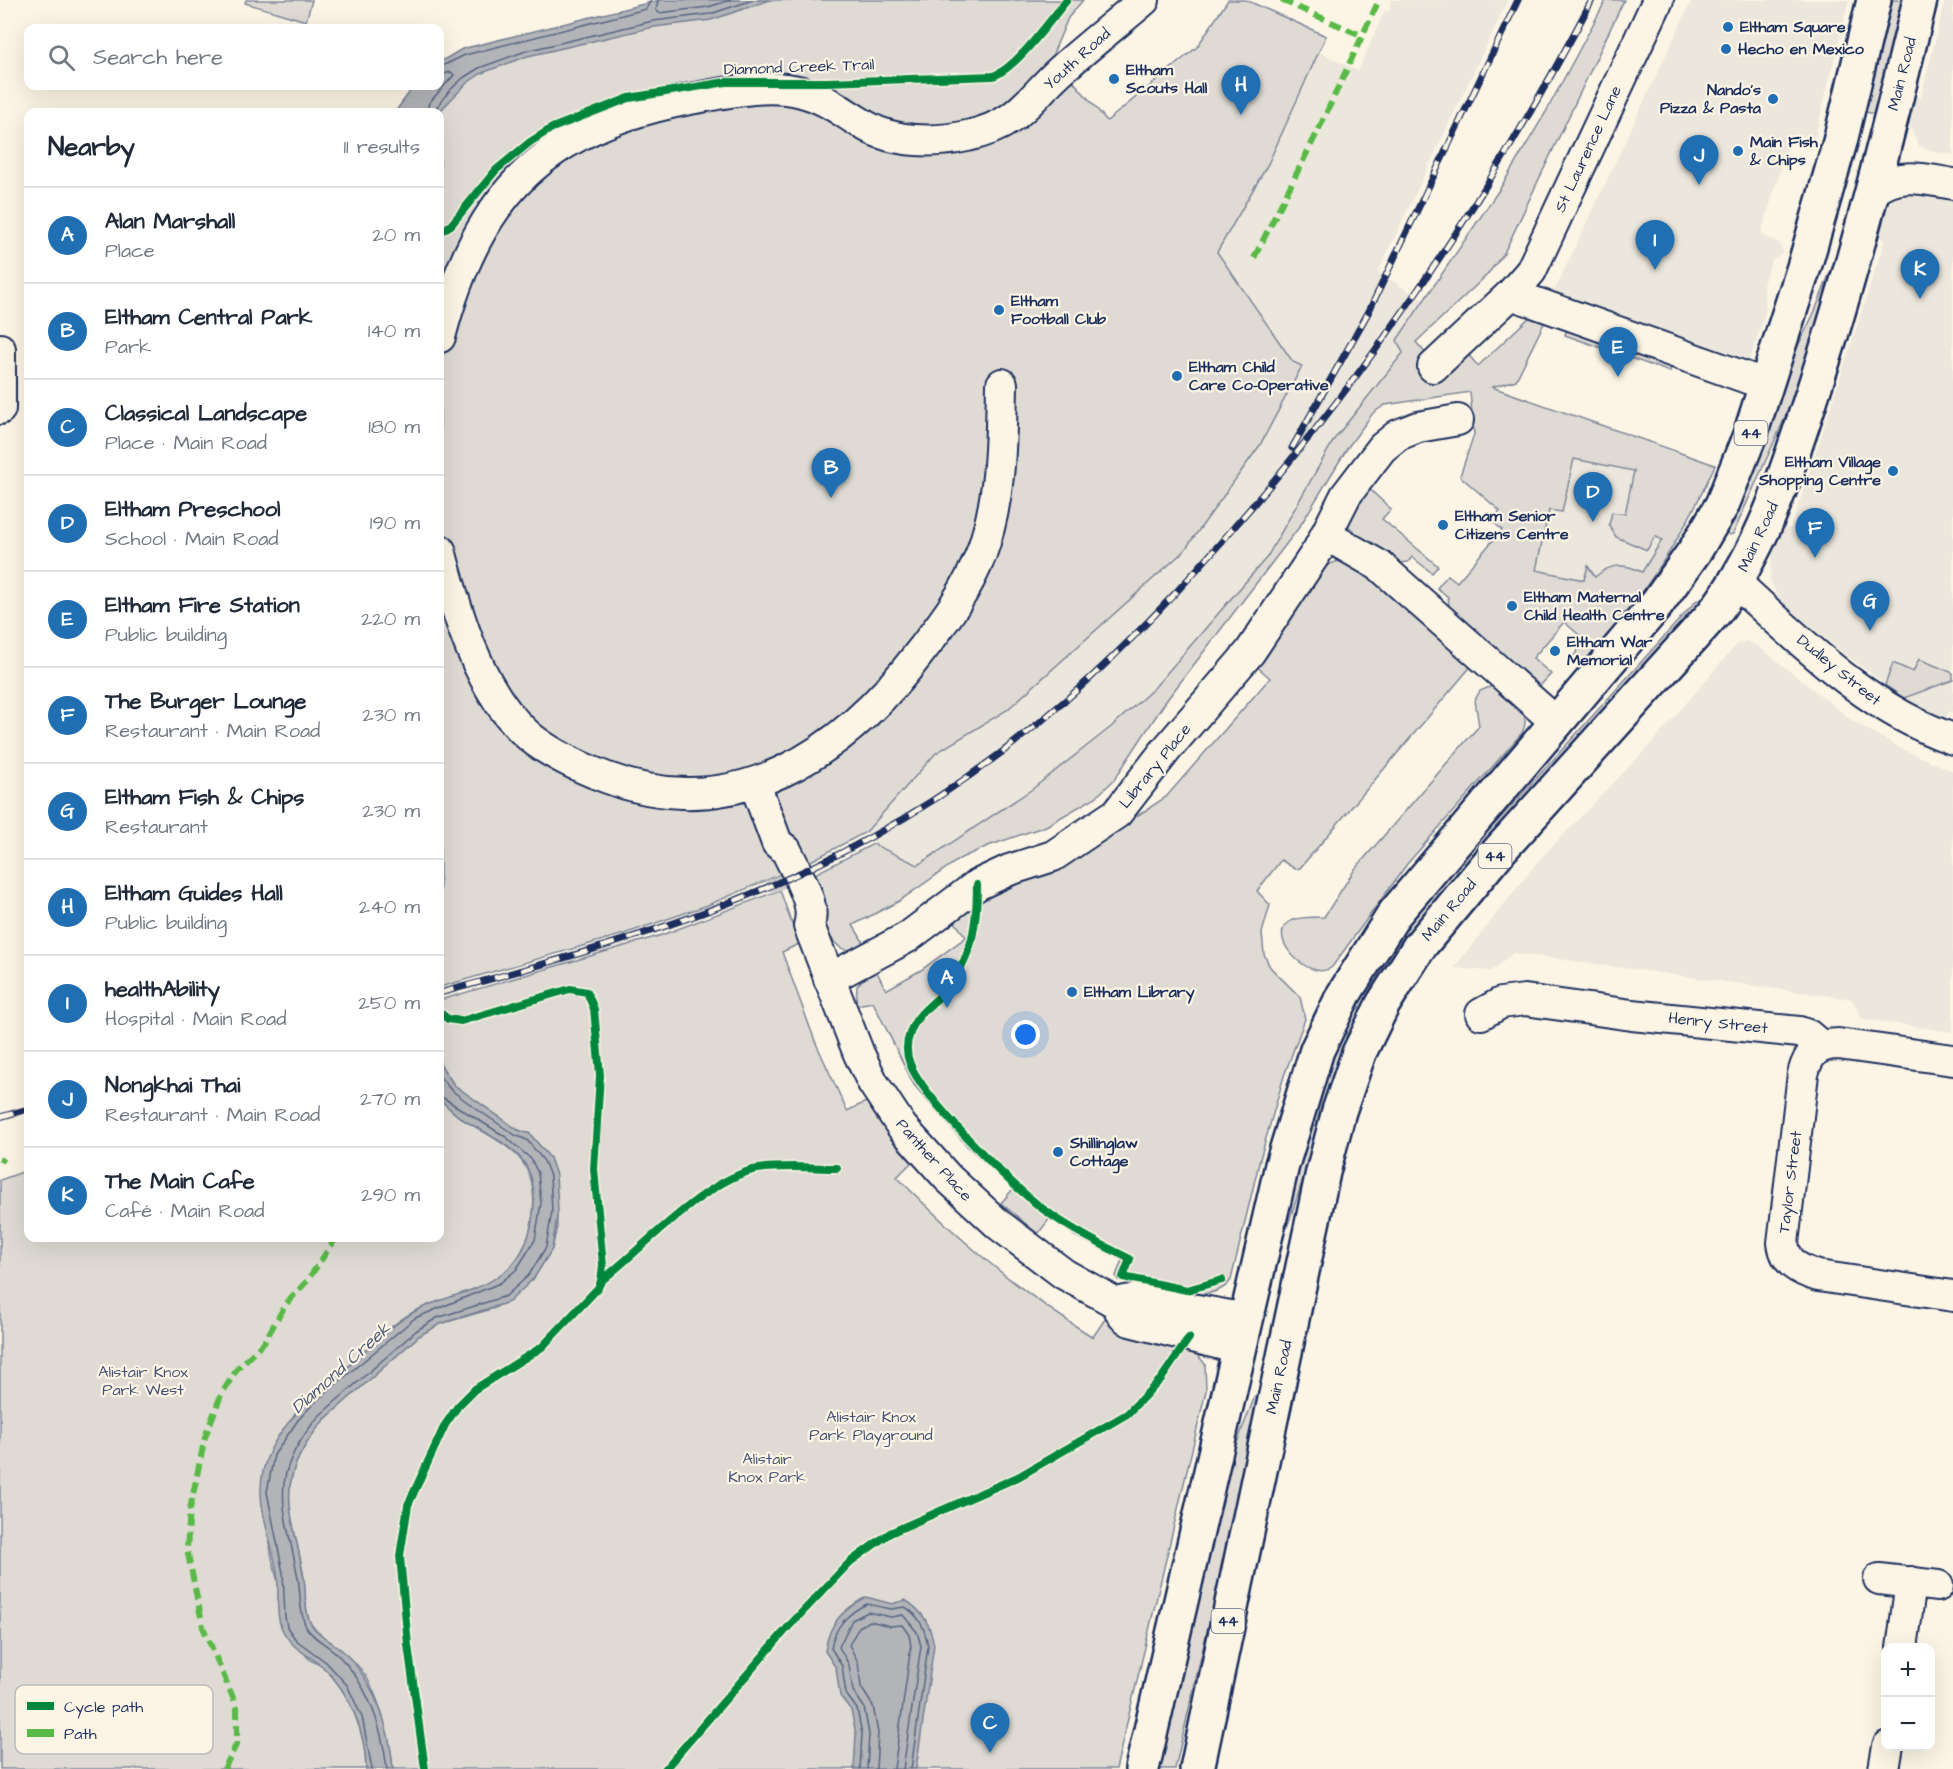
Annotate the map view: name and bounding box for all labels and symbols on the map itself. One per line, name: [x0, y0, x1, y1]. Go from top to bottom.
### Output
place label: Eltham Square: [1740, 16, 1846, 38]
marker: Eltham Square: [1721, 20, 1735, 34]
street label: Youth Road: [1039, 23, 1115, 95]
street label: Main Road: [1882, 35, 1922, 113]
place label: Hecho en Mexico: [1738, 38, 1865, 60]
marker: Hecho en Mexico: [1719, 42, 1733, 56]
street label: Diamond Creek Trail: [723, 53, 875, 81]
place label: Eltham Scouts Hall: [1125, 59, 1208, 99]
pin: H: [1222, 66, 1260, 115]
marker: Eltham Scouts Hall: [1107, 72, 1121, 86]
place label: Nando's Pizza & Pasta: [1660, 79, 1762, 119]
street label: St Laurence Lane: [1549, 82, 1627, 216]
marker: Nando's Pizza & Pasta: [1766, 92, 1780, 106]
place label: Main Fish & Chips: [1749, 131, 1819, 171]
pin: J: [1680, 136, 1718, 185]
marker: Main Fish & Chips: [1731, 144, 1745, 158]
pin: I: [1636, 220, 1674, 270]
pin: K: [1900, 250, 1940, 299]
place label: Eltham Football Club: [1011, 290, 1106, 330]
marker: Eltham Football Club: [992, 303, 1006, 317]
pin: E: [1598, 328, 1638, 377]
place label: Eltham Child Care Co-Operative: [1189, 356, 1329, 396]
marker: Eltham Child Care Co-Operative: [1170, 369, 1184, 383]
road number: 44: [1734, 421, 1768, 445]
pin: B: [812, 448, 850, 498]
place label: Eltham Village Shopping Centre: [1758, 451, 1881, 493]
marker: Eltham Village Shopping Centre: [1886, 464, 1900, 478]
pin: D: [1574, 472, 1612, 522]
street label: Main Road: [1732, 498, 1784, 576]
place label: Eltham Senior Citizens Centre: [1455, 505, 1569, 545]
pin: F: [1796, 508, 1834, 558]
marker: Eltham Senior Citizens Centre: [1436, 518, 1450, 532]
pin: G: [1850, 582, 1890, 631]
place label: Eltham Maternal Child Health Centre: [1524, 586, 1665, 626]
marker: Eltham Maternal Child Health Centre: [1505, 599, 1519, 613]
street label: Dudley Street: [1792, 629, 1886, 712]
place label: Eltham War Memorial: [1567, 631, 1653, 671]
marker: Eltham War Memorial: [1548, 644, 1562, 658]
street label: Library Place: [1114, 719, 1197, 814]
road number: 44: [1478, 844, 1512, 868]
street label: Main Road: [1416, 874, 1482, 946]
pin: A: [928, 958, 966, 1008]
place label: Eltham Library: [1084, 981, 1195, 1004]
marker: Eltham Library: [1065, 985, 1079, 999]
street label: Henry Street: [1667, 1007, 1769, 1040]
your location: [1011, 1020, 1040, 1049]
street label: Panther Place: [891, 1114, 977, 1206]
street label: Taylor Street: [1773, 1129, 1808, 1235]
place label: Shillinglaw Cottage: [1069, 1132, 1138, 1174]
marker: Shillinglaw Cottage: [1051, 1145, 1065, 1159]
water label: Diamond Creek: [286, 1316, 397, 1420]
street label: Main Road: [1260, 1338, 1298, 1416]
park label: Alistair Knox Park West: [98, 1361, 188, 1401]
park label: Alistair Knox Park Playground: [809, 1406, 933, 1447]
park label: Alistair Knox Park: [728, 1448, 806, 1488]
road number: 44: [1212, 1609, 1244, 1633]
legend: [15, 1685, 213, 1754]
text: Cycle path: [64, 1696, 143, 1719]
pin: C: [970, 1704, 1010, 1753]
text: Path: [64, 1723, 97, 1745]

